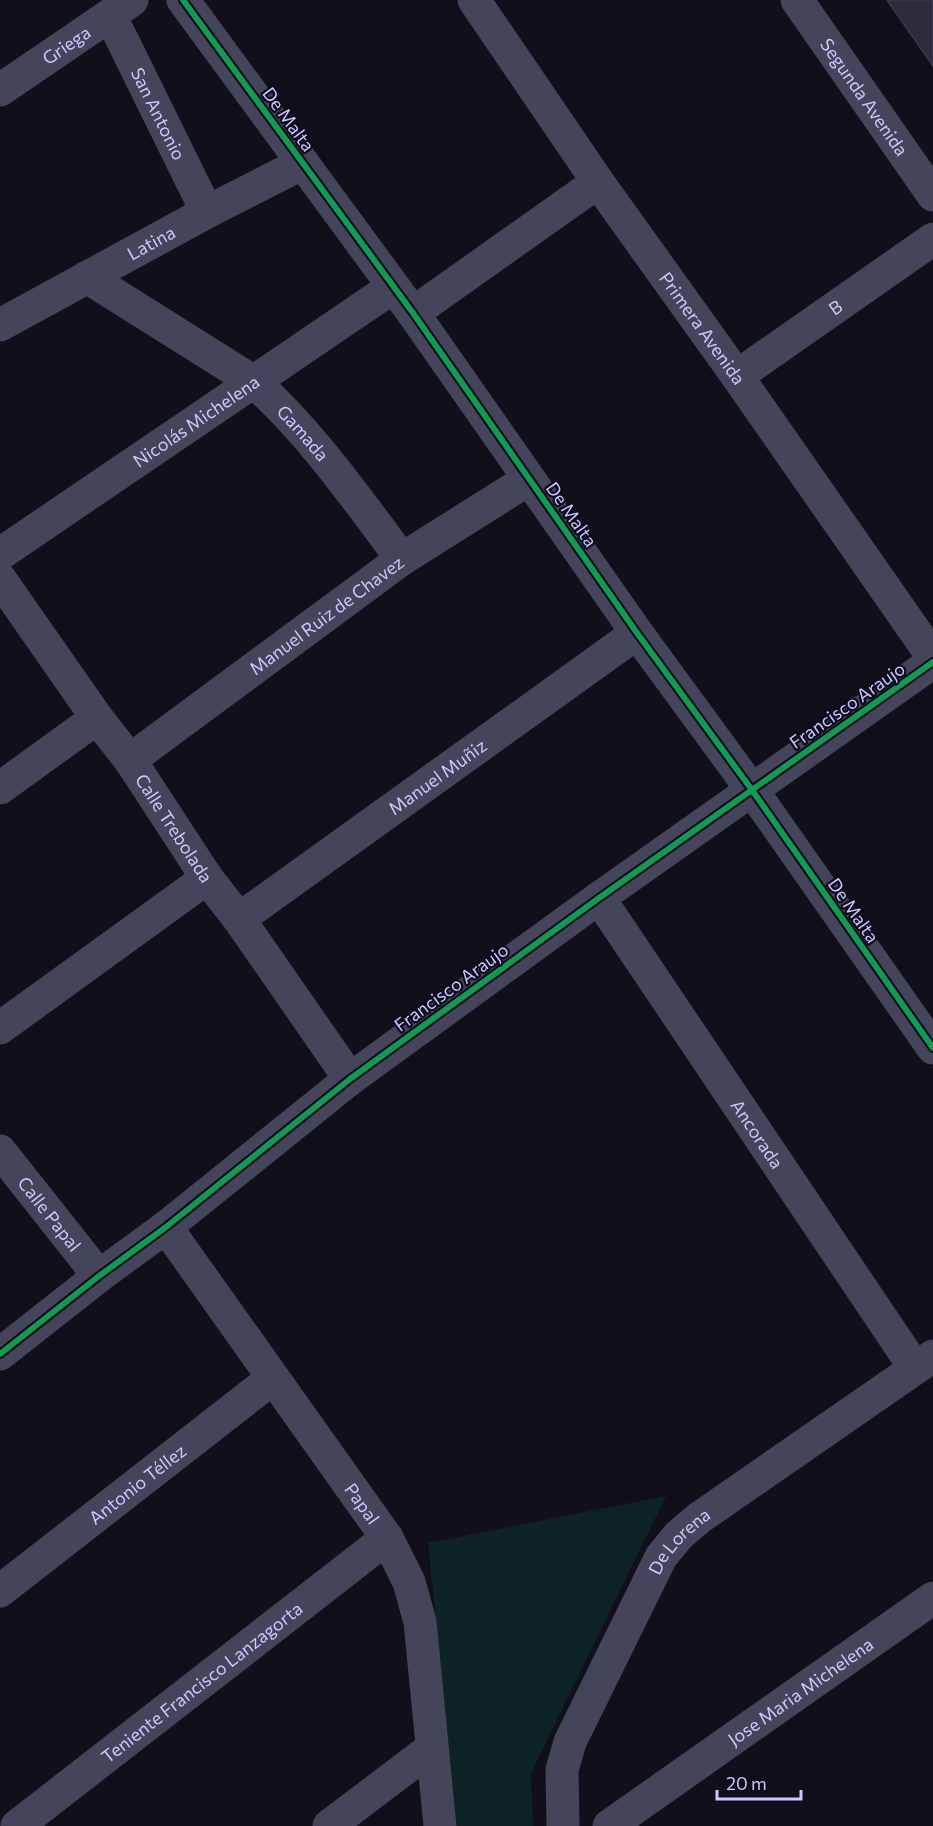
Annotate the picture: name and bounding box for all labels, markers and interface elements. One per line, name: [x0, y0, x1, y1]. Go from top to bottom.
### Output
street label: Griega: [38, 21, 94, 69]
street label: Segunda Avenida: [816, 34, 913, 160]
street label: San Antonio: [127, 64, 191, 164]
street label: De Malta: [258, 83, 320, 155]
street label: Latina: [123, 221, 179, 265]
street label: Primera Avenida: [655, 268, 750, 389]
street label: B: [824, 295, 846, 320]
street label: Nicolás Michelena: [129, 370, 263, 471]
street label: Gamada: [273, 400, 334, 465]
street label: De Malta: [542, 477, 602, 551]
street label: Manuel Ruiz de Chavez: [245, 551, 408, 679]
street label: Francisco Araujo: [785, 657, 909, 753]
street label: Manuel Muñiz: [384, 734, 491, 819]
street label: Calle Trebolada: [131, 769, 218, 886]
street label: De Malta: [824, 873, 884, 947]
street label: Francisco Araujo: [390, 938, 512, 1036]
street label: Ancorada: [726, 1095, 789, 1172]
street label: Calle Papal: [13, 1172, 86, 1256]
street label: Antonio Téllez: [84, 1439, 190, 1529]
street label: Papal: [340, 1478, 384, 1528]
street label: De Lorena: [643, 1503, 714, 1578]
street label: Teniente Francisco Lanzagorta: [97, 1597, 307, 1767]
street label: Jose Maria Michelena: [723, 1633, 877, 1750]
scale bar: [717, 1763, 801, 1801]
text: 20 m: [726, 1772, 767, 1794]

